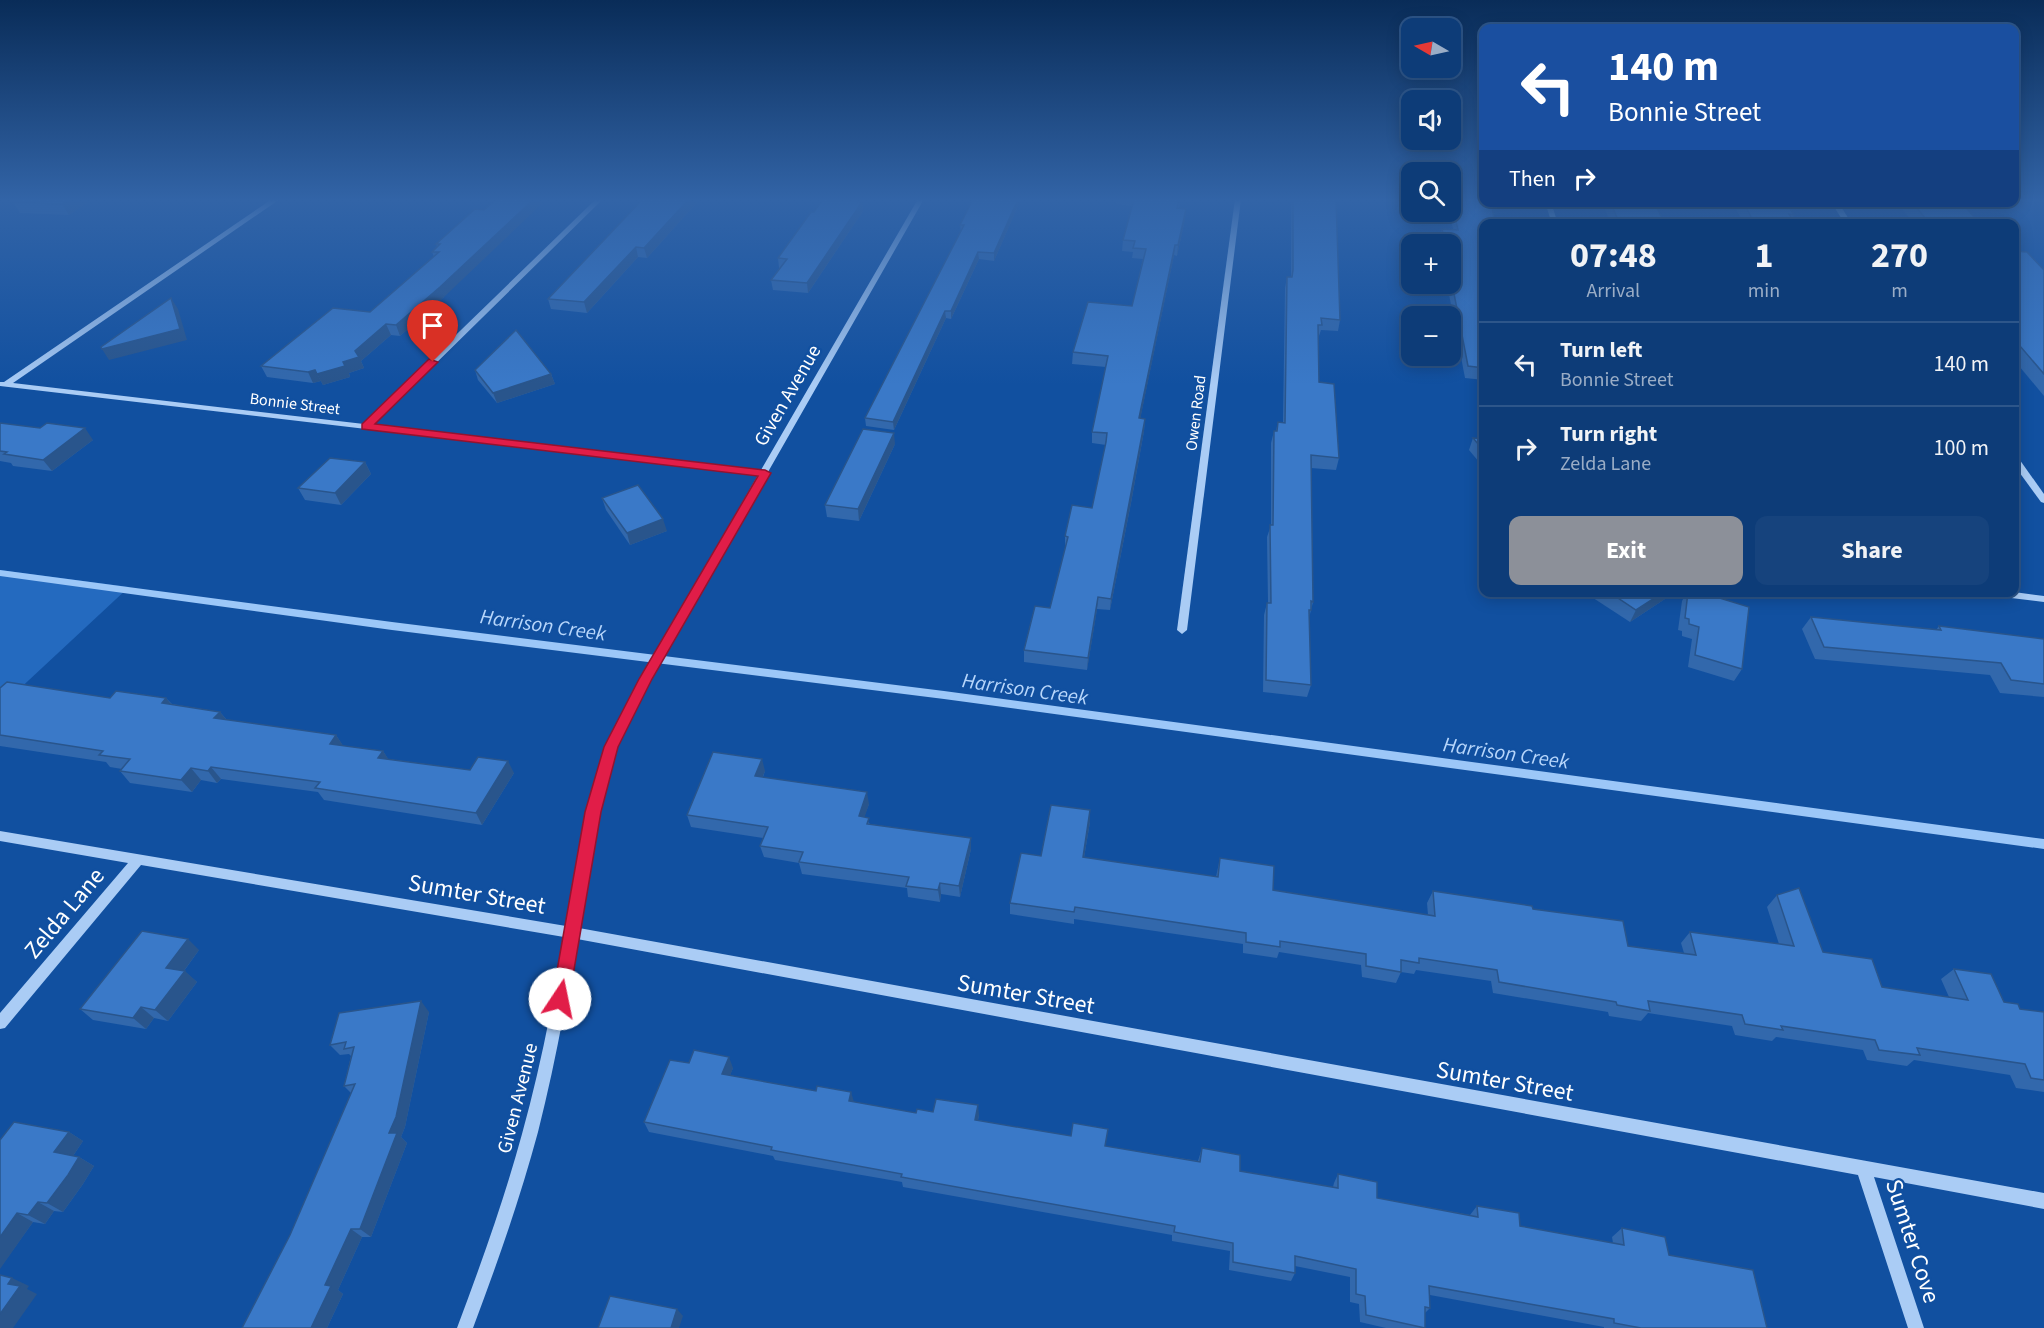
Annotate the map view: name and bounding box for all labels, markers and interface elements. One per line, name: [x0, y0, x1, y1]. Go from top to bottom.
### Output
north arrow: [1401, 18, 1461, 78]
map controls: [1401, 18, 1461, 366]
text: 140 m: [1608, 37, 1719, 97]
icon: left: [1509, 48, 1587, 126]
button: sound: [1401, 90, 1461, 150]
text: Bonnie Street: [1608, 93, 1761, 132]
button: search: [1401, 162, 1461, 222]
icon: right: [1568, 162, 1601, 195]
text: Then: [1509, 163, 1556, 195]
text: 07:48: [1570, 230, 1657, 281]
text: 1: [1754, 230, 1773, 281]
text: 270: [1871, 230, 1928, 281]
button: +: [1401, 234, 1461, 294]
text: Arrival: [1586, 277, 1640, 305]
text: min: [1748, 277, 1780, 305]
text: m: [1891, 277, 1908, 305]
pin: [407, 300, 458, 362]
button: −: [1401, 306, 1461, 366]
icon: arrive: [416, 309, 449, 342]
text: Turn left: [1560, 334, 1642, 366]
street label: Given Avenue: [747, 339, 828, 451]
icon: left: [1509, 348, 1542, 381]
text: 140 m: [1934, 348, 1989, 380]
text: Bonnie Street: [1560, 366, 1673, 394]
street label: Owen Road: [1180, 374, 1212, 452]
street label: Bonnie Street: [249, 388, 342, 421]
text: Turn right: [1560, 418, 1657, 450]
icon: right: [1509, 432, 1542, 465]
text: 100 m: [1934, 432, 1989, 464]
text: Zelda Lane: [1560, 450, 1651, 478]
button: Exit: [1509, 516, 1743, 585]
button: Share: [1755, 516, 1989, 585]
water label: Harrison Creek: [478, 601, 609, 649]
water label: Harrison Creek: [960, 665, 1091, 713]
water label: Harrison Creek: [1441, 729, 1572, 777]
street label: Zelda Lane: [16, 860, 113, 966]
street label: Sumter Street: [406, 865, 548, 924]
street label: Sumter Street: [955, 965, 1097, 1024]
position arrow: [528, 967, 592, 1031]
street label: Given Avenue: [491, 1040, 545, 1156]
street label: Sumter Street: [1434, 1052, 1576, 1111]
street label: Sumter Cove: [1876, 1175, 1949, 1308]

